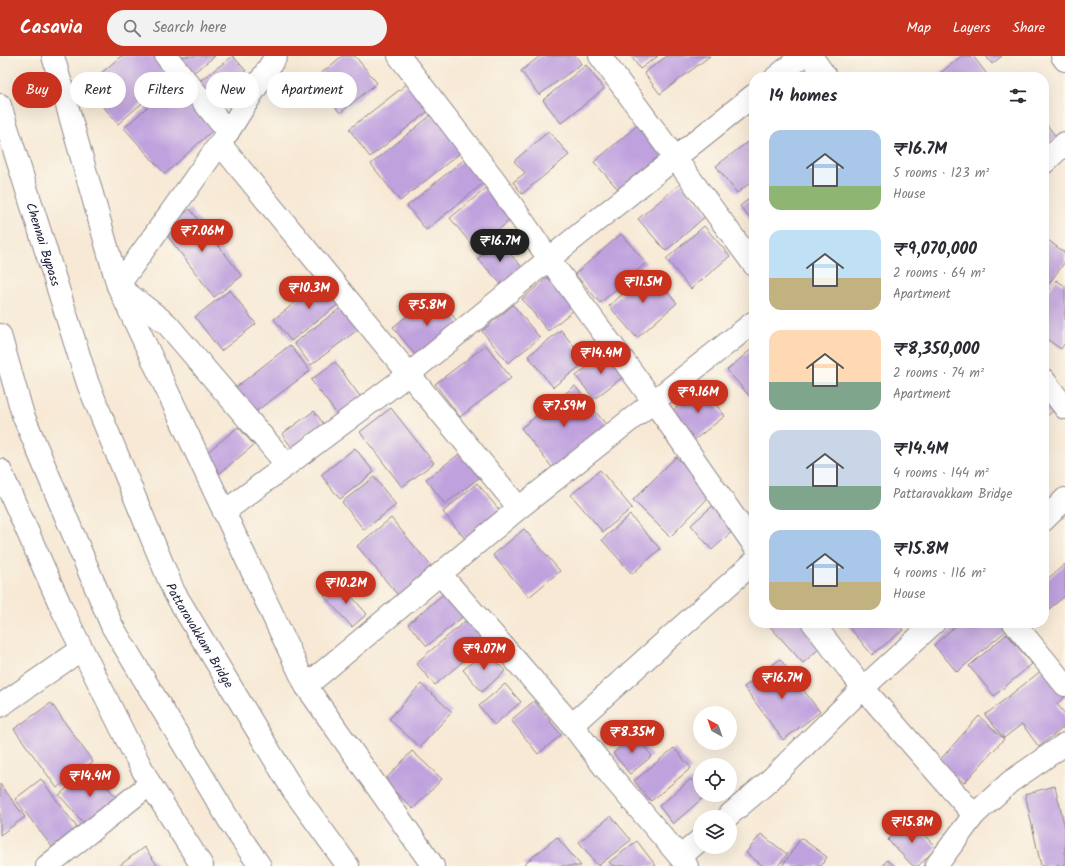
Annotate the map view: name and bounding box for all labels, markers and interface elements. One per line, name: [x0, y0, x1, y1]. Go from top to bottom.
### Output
search box: [107, 10, 387, 46]
text: Casavia: [20, 13, 83, 43]
text: Search here: [153, 16, 227, 40]
icon: search: [121, 17, 143, 39]
text: Map: [907, 17, 931, 39]
text: Layers: [953, 17, 991, 39]
text: Share: [1013, 17, 1045, 39]
chip: Buy: [12, 72, 62, 108]
chip: Rent: [70, 72, 126, 108]
chip: Filters: [134, 72, 198, 108]
chip: New: [206, 72, 259, 108]
chip: Apartment: [267, 72, 357, 108]
text: 14 homes: [769, 83, 837, 110]
icon: filters: [1007, 85, 1029, 107]
text: ₹16.7M: [893, 136, 947, 163]
icon: home: [801, 146, 849, 194]
text: 5 rooms · 123 m²: [893, 163, 989, 184]
text: House: [893, 184, 925, 205]
street label: Chennai Bypass: [19, 200, 66, 290]
pin: ₹7.06M: [169, 219, 235, 253]
text: ₹7.06M: [180, 221, 224, 242]
pin: ₹16.7M: [467, 229, 533, 263]
text: ₹16.7M: [479, 231, 521, 252]
text: ₹9,070,000: [893, 236, 977, 263]
icon: home: [801, 246, 849, 294]
text: 2 rooms · 64 m²: [893, 263, 985, 284]
pin: ₹11.5M: [610, 270, 676, 304]
text: ₹11.5M: [624, 272, 662, 293]
pin: ₹10.3M: [276, 276, 342, 310]
text: ₹10.3M: [288, 278, 330, 299]
text: Apartment: [893, 284, 951, 305]
pin: ₹5.8M: [399, 293, 455, 327]
text: ₹5.8M: [408, 295, 446, 316]
text: ₹8,350,000: [893, 336, 980, 363]
pin: ₹14.4M: [568, 341, 634, 375]
text: ₹14.4M: [580, 343, 622, 364]
icon: home: [801, 346, 849, 394]
text: 2 rooms · 74 m²: [893, 363, 984, 384]
pin: ₹9.16M: [665, 380, 731, 414]
text: ₹9.16M: [677, 382, 719, 403]
text: Apartment: [893, 384, 951, 405]
pin: ₹7.59M: [531, 394, 597, 428]
text: ₹7.59M: [542, 396, 586, 417]
text: ₹14.4M: [893, 436, 948, 463]
icon: home: [801, 446, 849, 494]
text: 4 rooms · 144 m²: [893, 463, 989, 484]
text: Pattaravakkam Bridge: [893, 484, 1012, 505]
text: ₹15.8M: [893, 536, 948, 563]
icon: home: [801, 546, 849, 594]
text: 4 rooms · 116 m²: [893, 563, 986, 584]
pin: ₹10.2M: [313, 571, 379, 605]
text: ₹10.2M: [325, 573, 367, 594]
street label: Pattaravakkam Bridge: [159, 580, 239, 693]
text: House: [893, 584, 925, 605]
pin: ₹9.07M: [451, 637, 517, 671]
text: ₹9.07M: [462, 639, 506, 660]
pin: ₹16.7M: [749, 666, 815, 700]
text: ₹16.7M: [761, 668, 803, 689]
north arrow: [693, 706, 737, 750]
map controls: [693, 706, 737, 854]
pin: ₹8.35M: [599, 720, 665, 754]
text: ₹8.35M: [609, 722, 655, 743]
button: locate: [693, 758, 737, 802]
pin: ₹14.4M: [57, 764, 123, 798]
text: ₹14.4M: [69, 766, 111, 787]
button: layers: [693, 810, 737, 854]
pin: ₹15.8M: [879, 810, 945, 844]
text: ₹15.8M: [891, 812, 933, 833]

